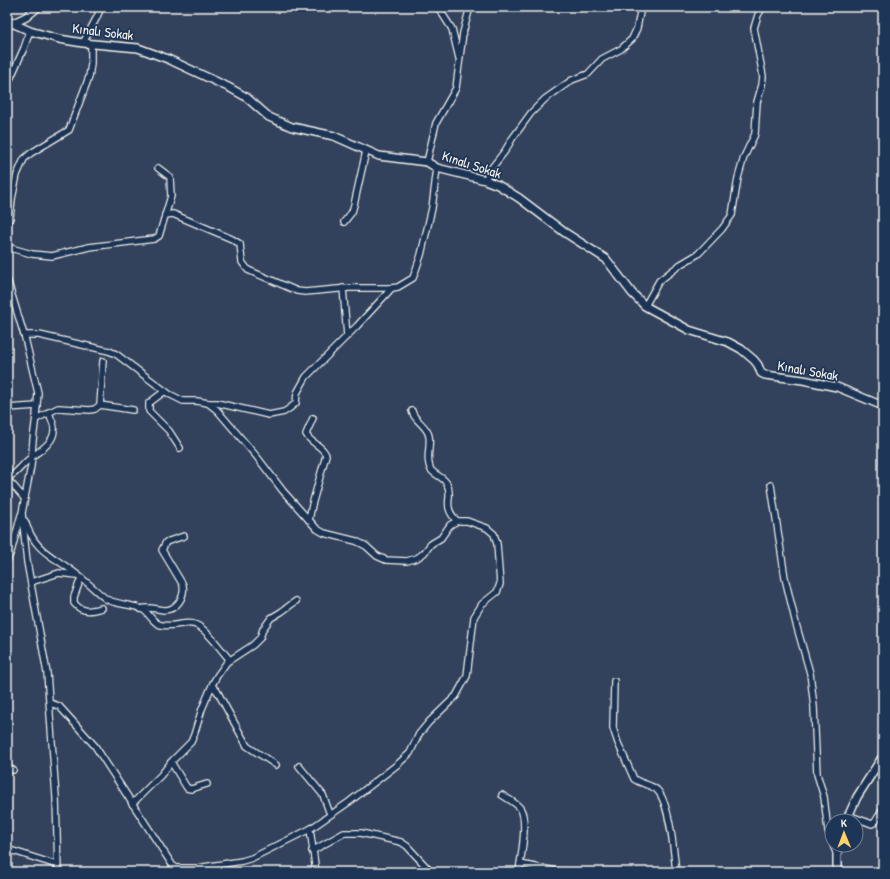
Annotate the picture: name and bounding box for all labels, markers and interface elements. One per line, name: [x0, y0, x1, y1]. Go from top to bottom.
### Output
street label: Kınalı Sokak: [71, 18, 135, 44]
street label: Kınalı Sokak: [440, 145, 504, 183]
street label: Kınalı Sokak: [776, 355, 840, 385]
north arrow: [824, 813, 864, 853]
text: K: [841, 816, 847, 830]

